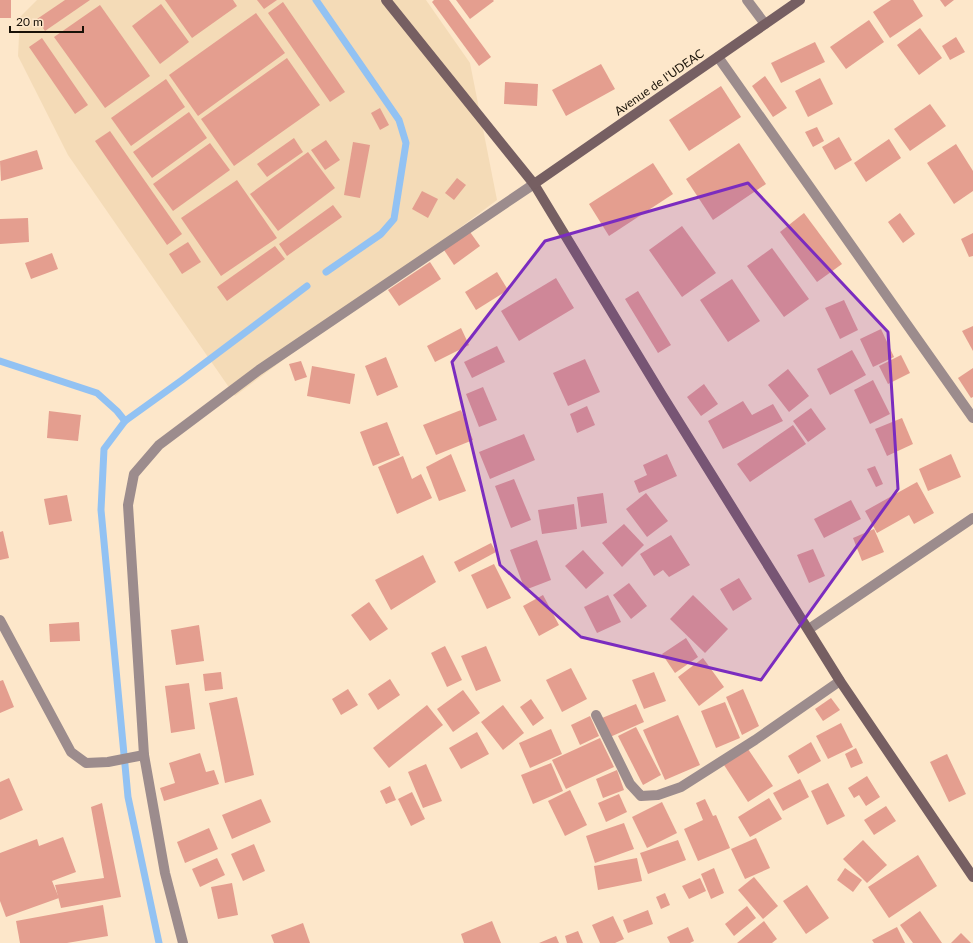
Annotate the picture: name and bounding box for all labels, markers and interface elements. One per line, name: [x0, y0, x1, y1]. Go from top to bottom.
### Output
scale bar: [10, 8, 83, 34]
text: 20 m: [16, 14, 43, 29]
street label: Avenue de I'UDEAC: [611, 46, 707, 118]

